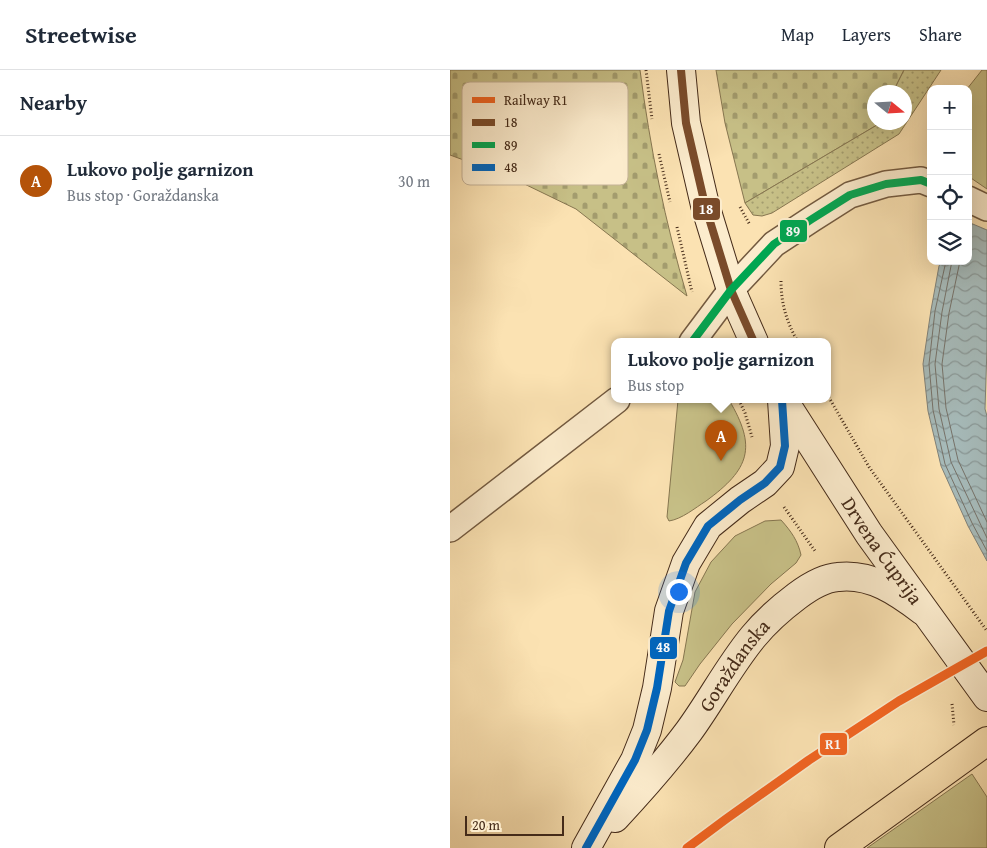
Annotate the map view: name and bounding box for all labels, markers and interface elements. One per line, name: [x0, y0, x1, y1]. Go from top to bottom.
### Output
text: Streetwise: [25, 17, 137, 52]
text: Map: [781, 21, 814, 48]
text: Layers: [842, 21, 891, 48]
text: Share: [919, 21, 962, 48]
legend: [462, 82, 628, 185]
north arrow: [867, 85, 912, 130]
map controls: [927, 85, 972, 265]
button: +: [927, 85, 972, 130]
text: Nearby: [20, 87, 87, 118]
text: Railway R1: [504, 90, 568, 110]
text: 18: [504, 112, 518, 132]
button: −: [927, 130, 972, 175]
text: 89: [504, 135, 518, 155]
text: Lukovo polje garnizon: [67, 155, 254, 183]
text: 48: [504, 157, 518, 177]
text: A: [31, 169, 41, 193]
text: 30 m: [398, 169, 430, 193]
button: locate: [927, 175, 972, 220]
text: Bus stop · Goraždanska: [67, 183, 219, 207]
line badge: 18: [692, 197, 721, 221]
text: 18: [699, 199, 713, 219]
line badge: 89: [779, 219, 808, 243]
button: layers: [927, 220, 972, 265]
text: 89: [786, 221, 800, 241]
popup: [611, 338, 831, 403]
text: Lukovo polje garnizon: [628, 345, 814, 373]
text: Bus stop: [628, 373, 684, 397]
pin: A: [705, 420, 737, 461]
street label: Drvena Ćuprija: [835, 491, 931, 611]
your location: [666, 579, 692, 605]
street label: Goraždanska: [691, 612, 777, 717]
line badge: 48: [649, 636, 678, 660]
text: 48: [656, 637, 670, 657]
line badge: R1: [819, 732, 848, 756]
text: R1: [825, 734, 841, 754]
scale bar: [465, 813, 564, 836]
text: 20 m: [472, 815, 500, 835]

